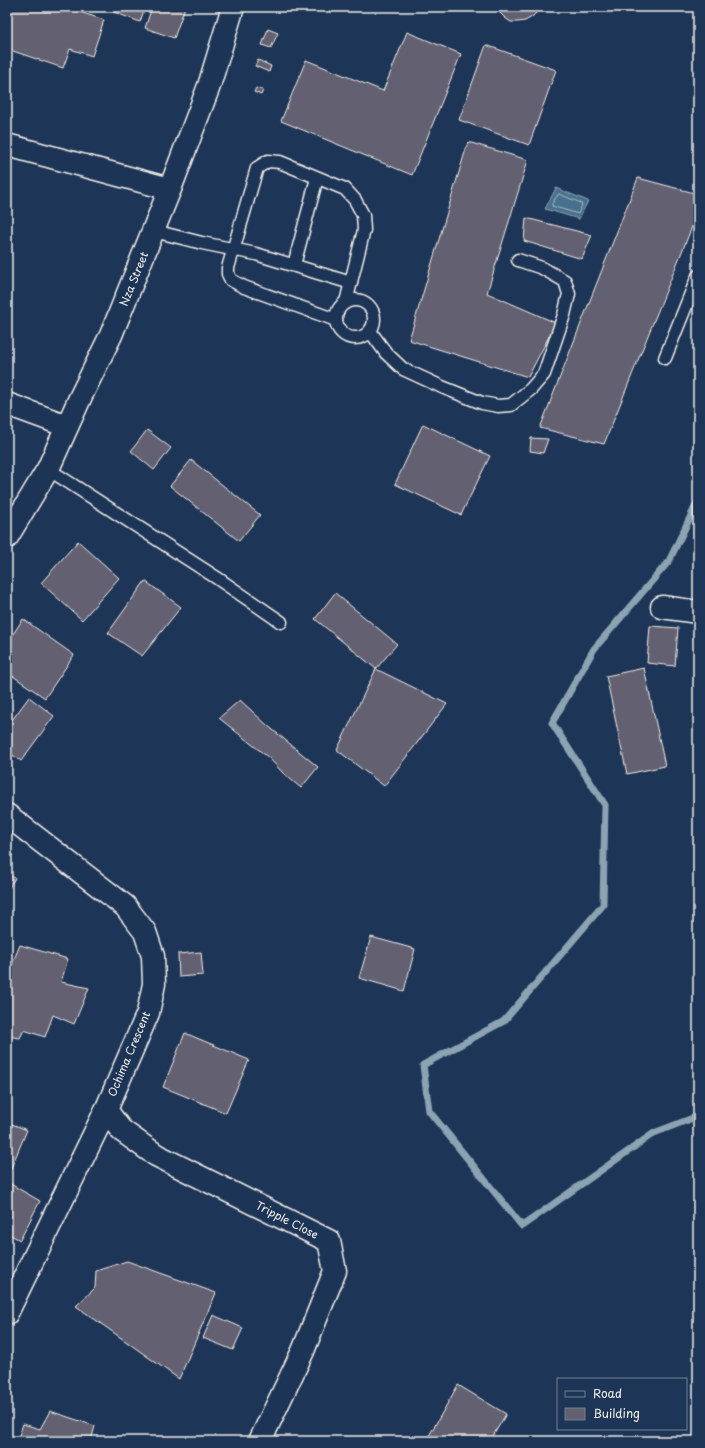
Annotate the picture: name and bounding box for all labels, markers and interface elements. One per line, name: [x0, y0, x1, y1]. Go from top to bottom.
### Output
street label: Nza Street: [115, 248, 152, 309]
street label: Ochima Crescent: [103, 1008, 154, 1099]
street label: Tripple Close: [253, 1196, 322, 1243]
legend: [557, 1378, 687, 1430]
text: Road: [593, 1384, 622, 1402]
text: Building: [593, 1404, 640, 1422]

